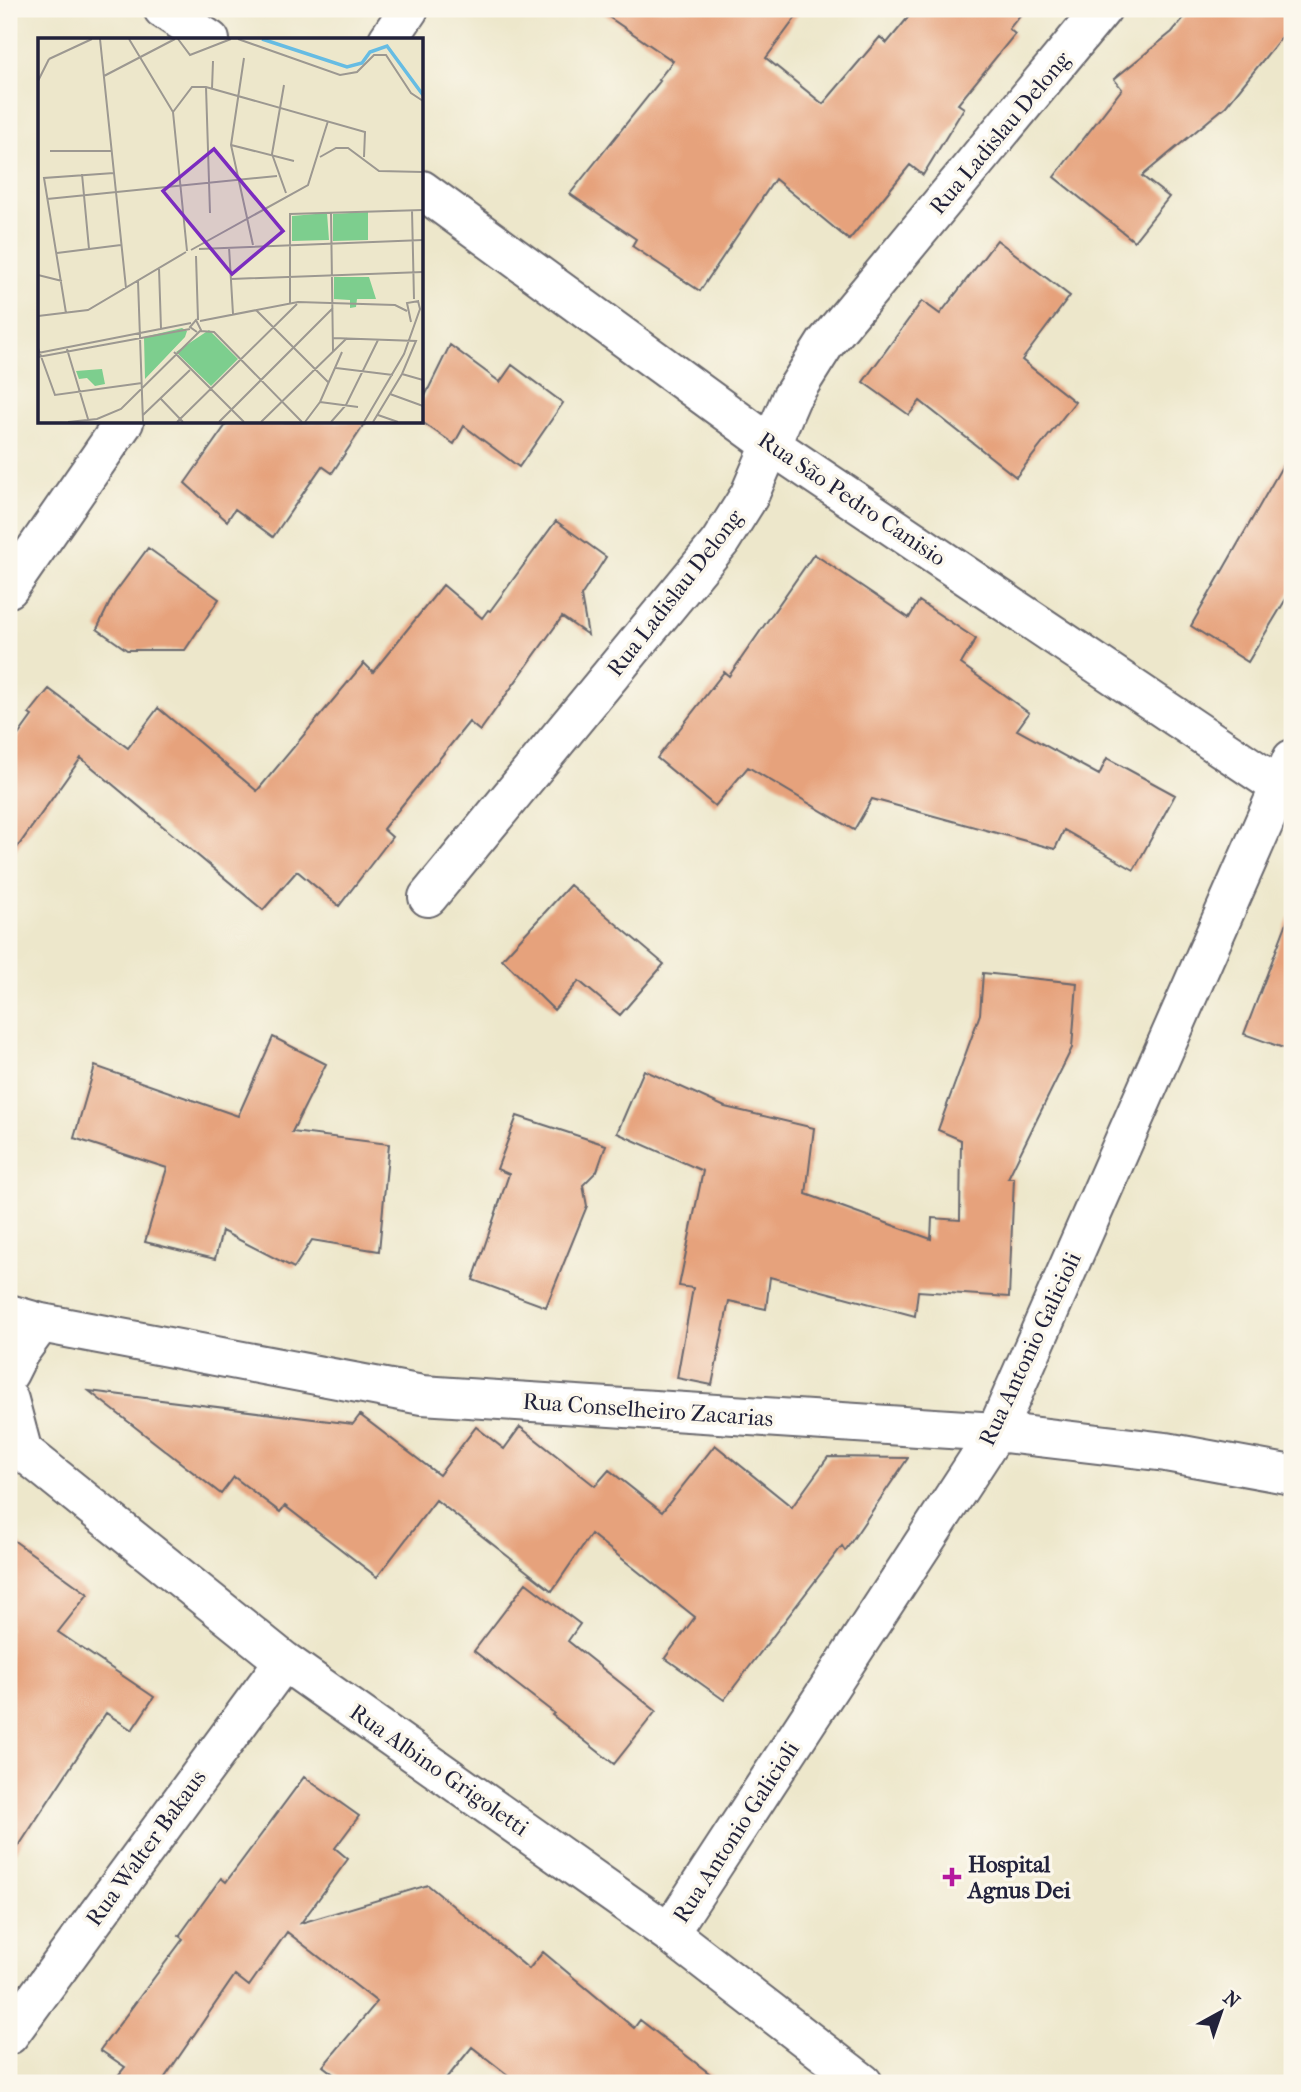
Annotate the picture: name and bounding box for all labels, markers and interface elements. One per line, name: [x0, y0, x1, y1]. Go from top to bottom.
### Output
inset map: [38, 38, 424, 424]
street label: Rua Ladislau Delong: [924, 46, 1076, 220]
street label: Rua São Pedro Canisio: [753, 426, 951, 572]
street label: Rua Ladislau Delong: [601, 504, 749, 682]
street label: Rua Antonio Galicioli: [973, 1248, 1087, 1450]
street label: Rua Conselheiro Zacarias: [522, 1388, 774, 1432]
street label: Rua Albino Grigoletti: [345, 1698, 534, 1842]
street label: Rua Antonio Galicioli: [667, 1736, 805, 1928]
street label: Rua Walter Bakaus: [80, 1765, 212, 1931]
place label: Hospital Agnus Dei: [966, 1851, 1071, 1904]
marker: Hospital Agnus Dei: [942, 1867, 962, 1887]
north arrow: [1186, 1976, 1256, 2046]
text: N: [1219, 1987, 1244, 2013]

